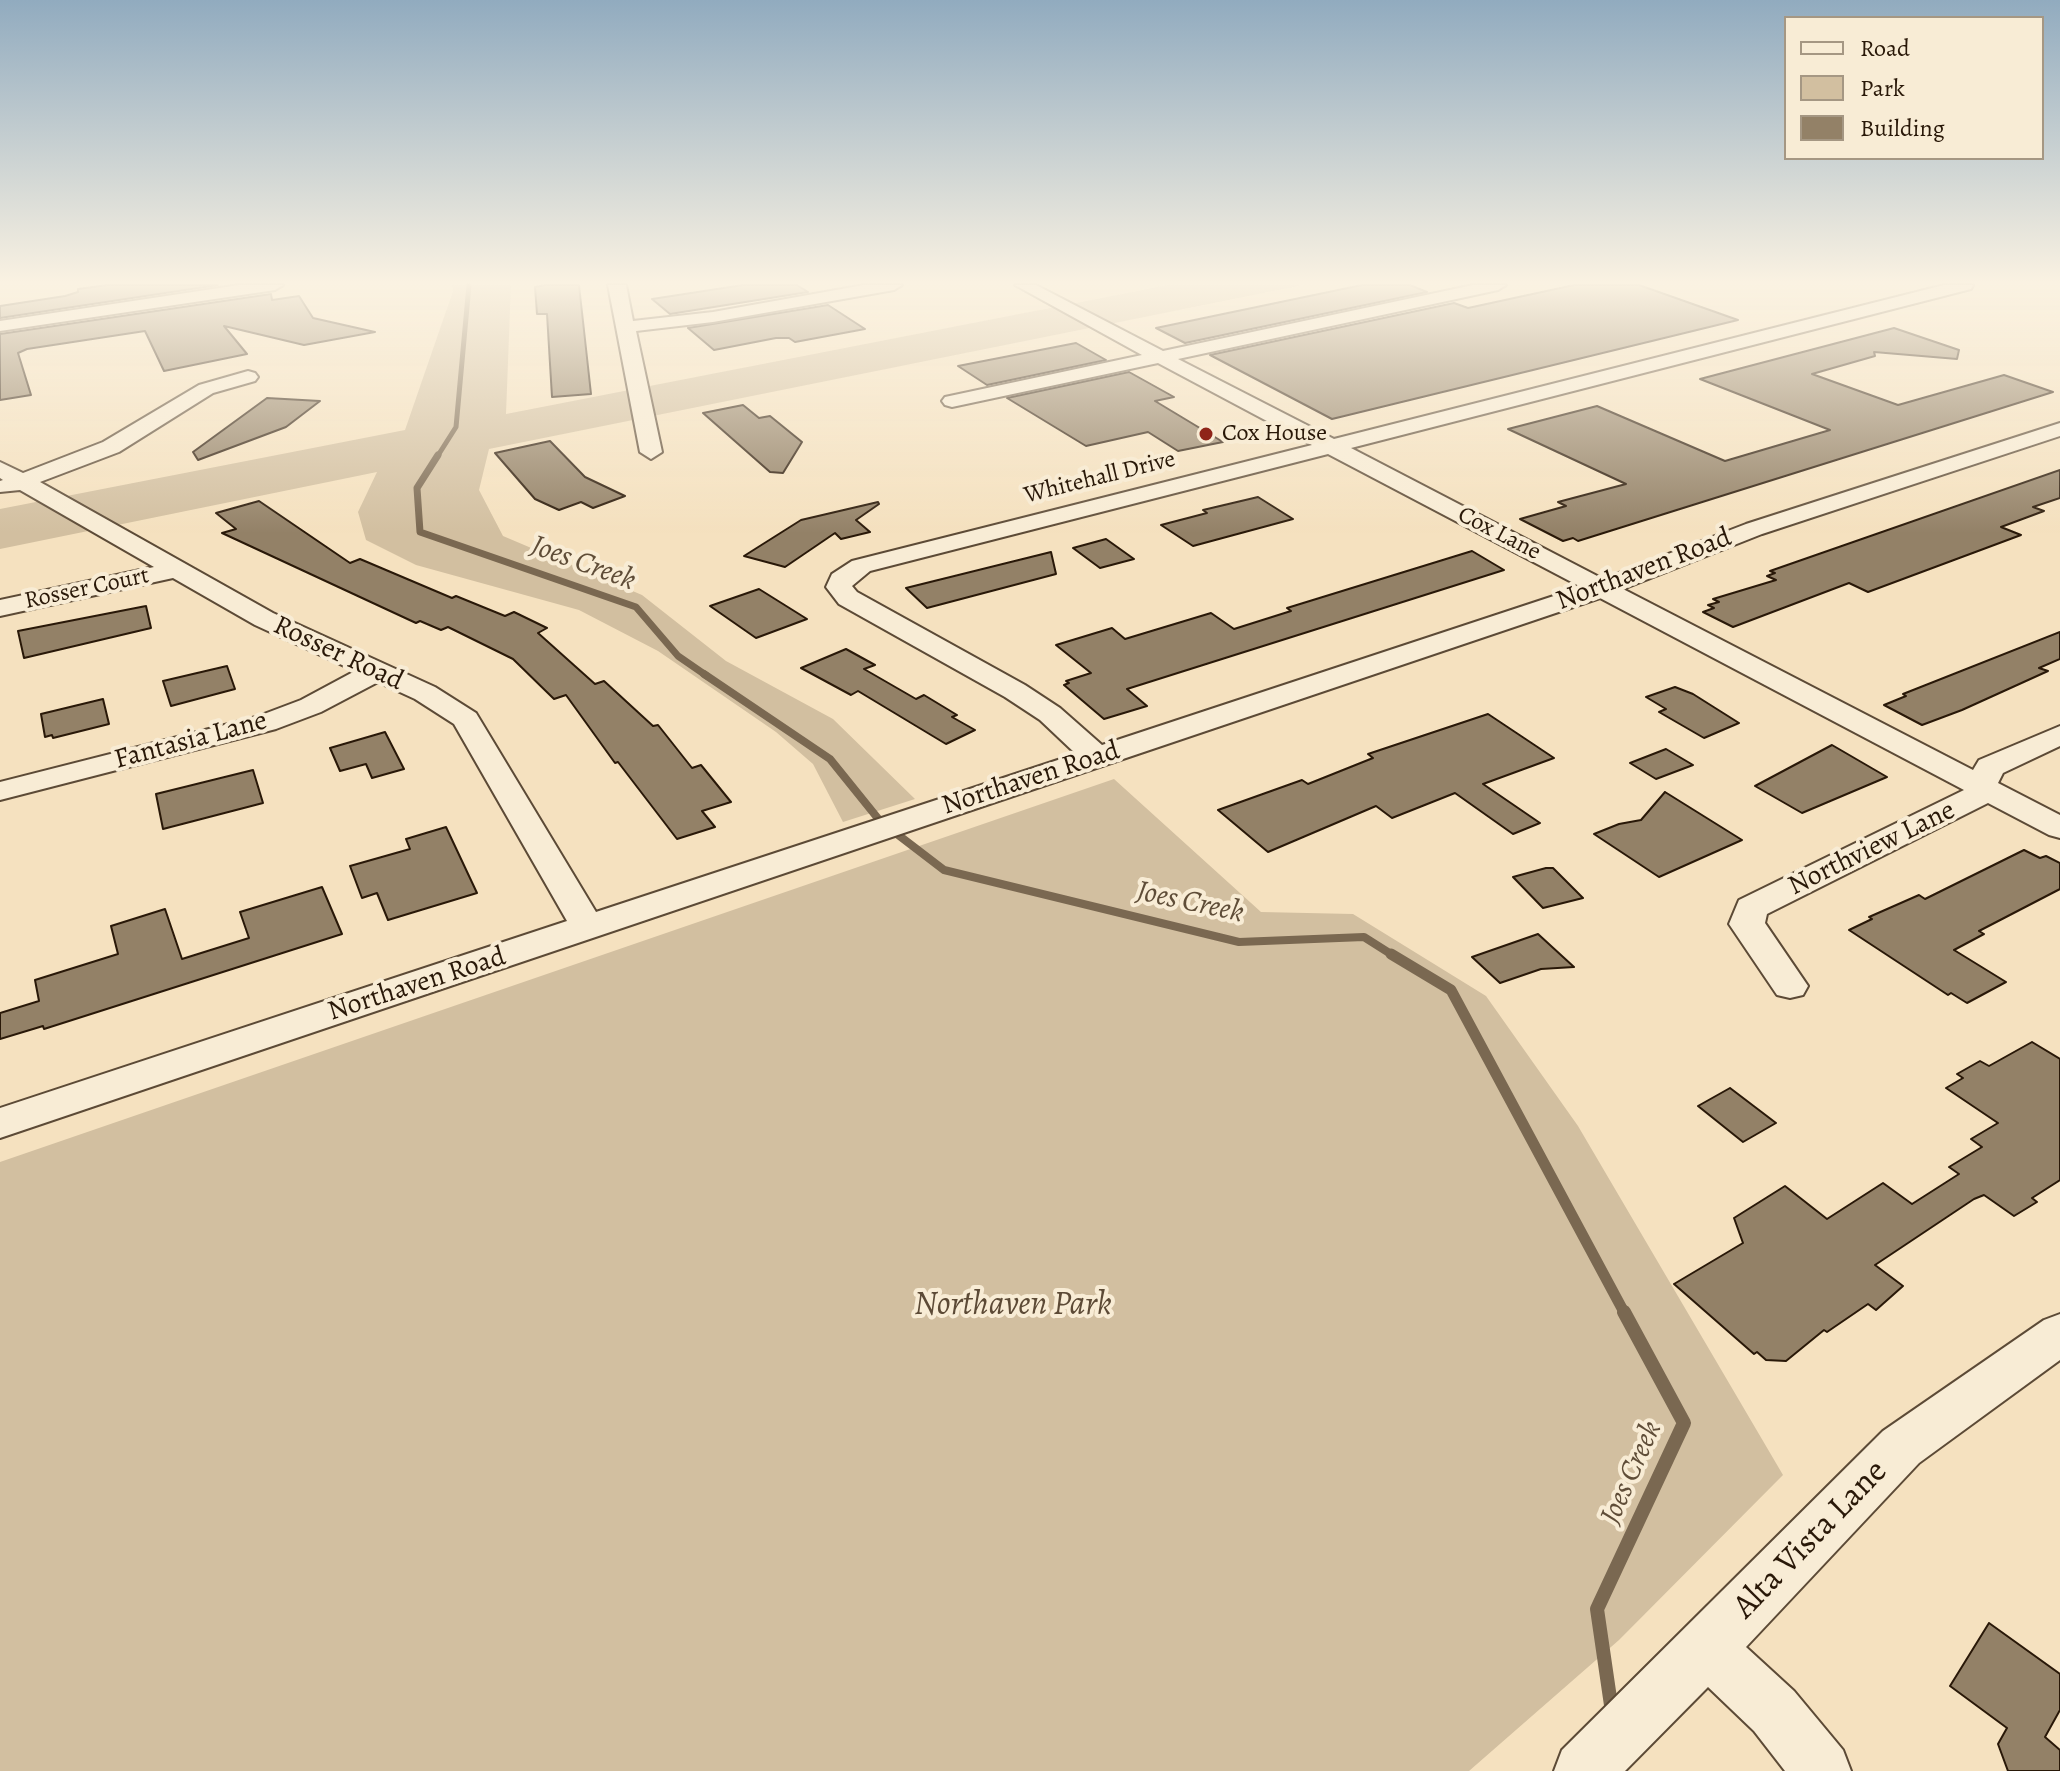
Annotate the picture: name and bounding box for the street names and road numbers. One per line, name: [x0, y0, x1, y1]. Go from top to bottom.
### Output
street label: Whitehall Drive: [1021, 445, 1179, 511]
street label: Cox Lane: [1453, 501, 1545, 567]
street label: Northaven Road: [1552, 521, 1736, 619]
street label: Rosser Court: [22, 562, 152, 616]
street label: Rosser Road: [268, 609, 408, 699]
street label: Fantasia Lane: [111, 704, 271, 778]
street label: Northaven Road: [938, 734, 1124, 824]
street label: Northview Lane: [1783, 794, 1961, 904]
street label: Northaven Road: [324, 940, 510, 1030]
street label: Alta Vista Lane: [1725, 1452, 1897, 1628]

